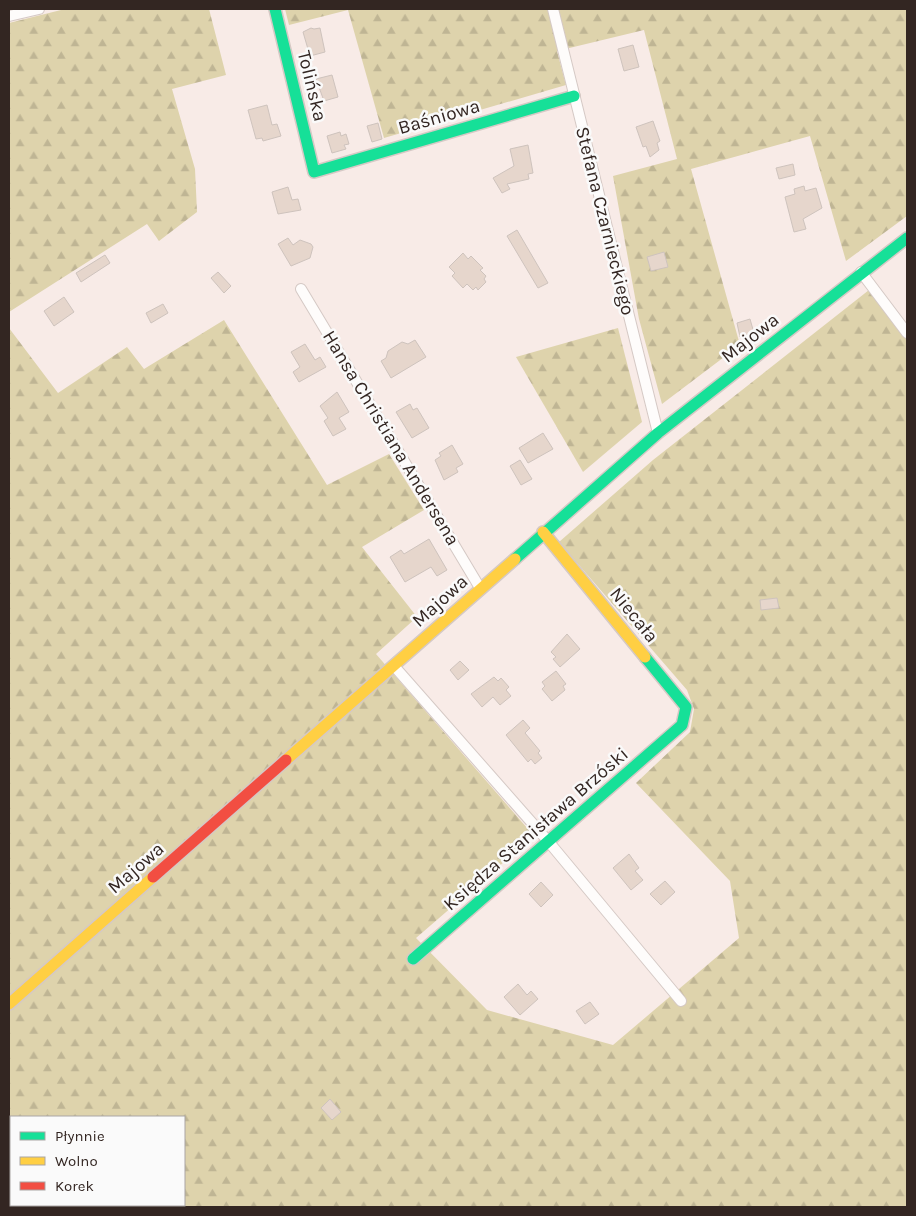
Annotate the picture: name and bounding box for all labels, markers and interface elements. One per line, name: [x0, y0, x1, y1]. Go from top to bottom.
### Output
street label: Tolińska: [293, 48, 331, 124]
street label: Baśniowa: [396, 95, 482, 139]
street label: Stefana Czarnieckiego: [571, 124, 639, 318]
street label: Majowa: [717, 309, 783, 367]
street label: Hansa Christiana Andersena: [318, 327, 464, 549]
street label: Majowa: [408, 570, 472, 632]
street label: Niecała: [605, 583, 663, 647]
street label: Księdza Stanisława Brzóski: [439, 743, 633, 915]
street label: Majowa: [103, 838, 169, 898]
legend: [10, 1116, 185, 1206]
text: Płynnie: [55, 1127, 105, 1145]
text: Wolno: [55, 1152, 98, 1170]
text: Korek: [55, 1177, 94, 1195]

